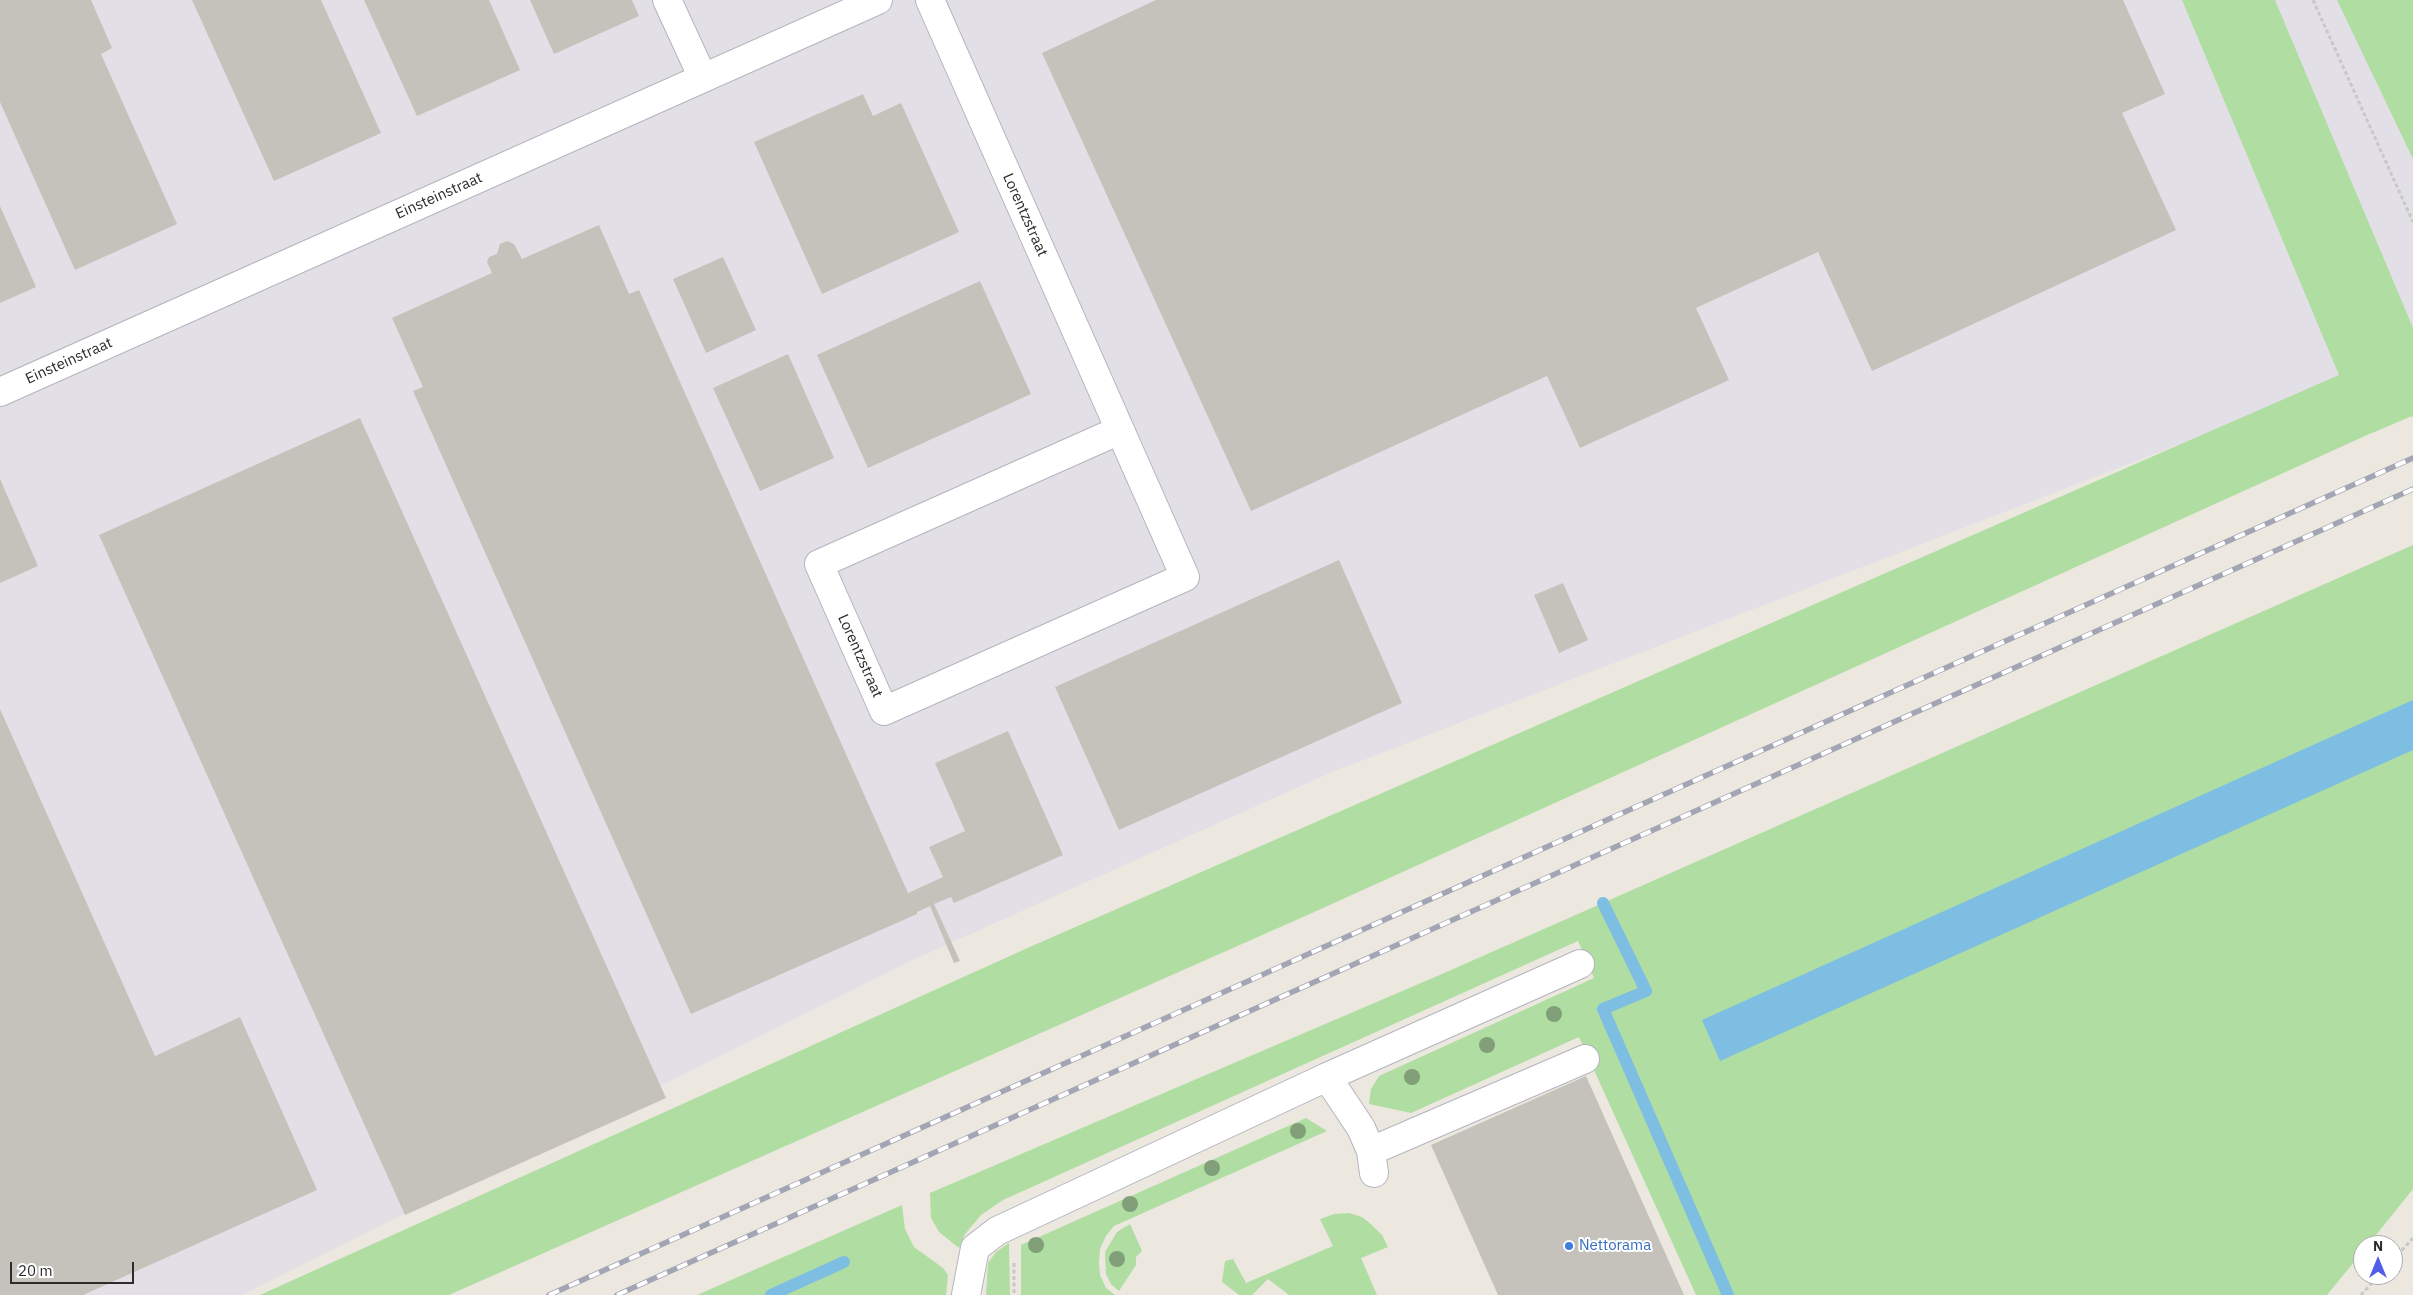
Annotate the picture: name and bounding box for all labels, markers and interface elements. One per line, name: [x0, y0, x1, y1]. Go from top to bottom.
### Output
street label: Einsteinstraat: [393, 169, 485, 223]
street label: Lorentzstraat: [999, 171, 1051, 259]
street label: Einsteinstraat: [23, 334, 115, 388]
street label: Lorentzstraat: [834, 612, 886, 700]
north arrow: [2353, 1235, 2403, 1285]
place label: Nettorama: [1579, 1237, 1651, 1255]
text: N: [2373, 1237, 2383, 1255]
marker: Nettorama: [1563, 1240, 1575, 1252]
scale bar: [12, 1252, 136, 1284]
text: 20 m: [18, 1261, 53, 1280]

